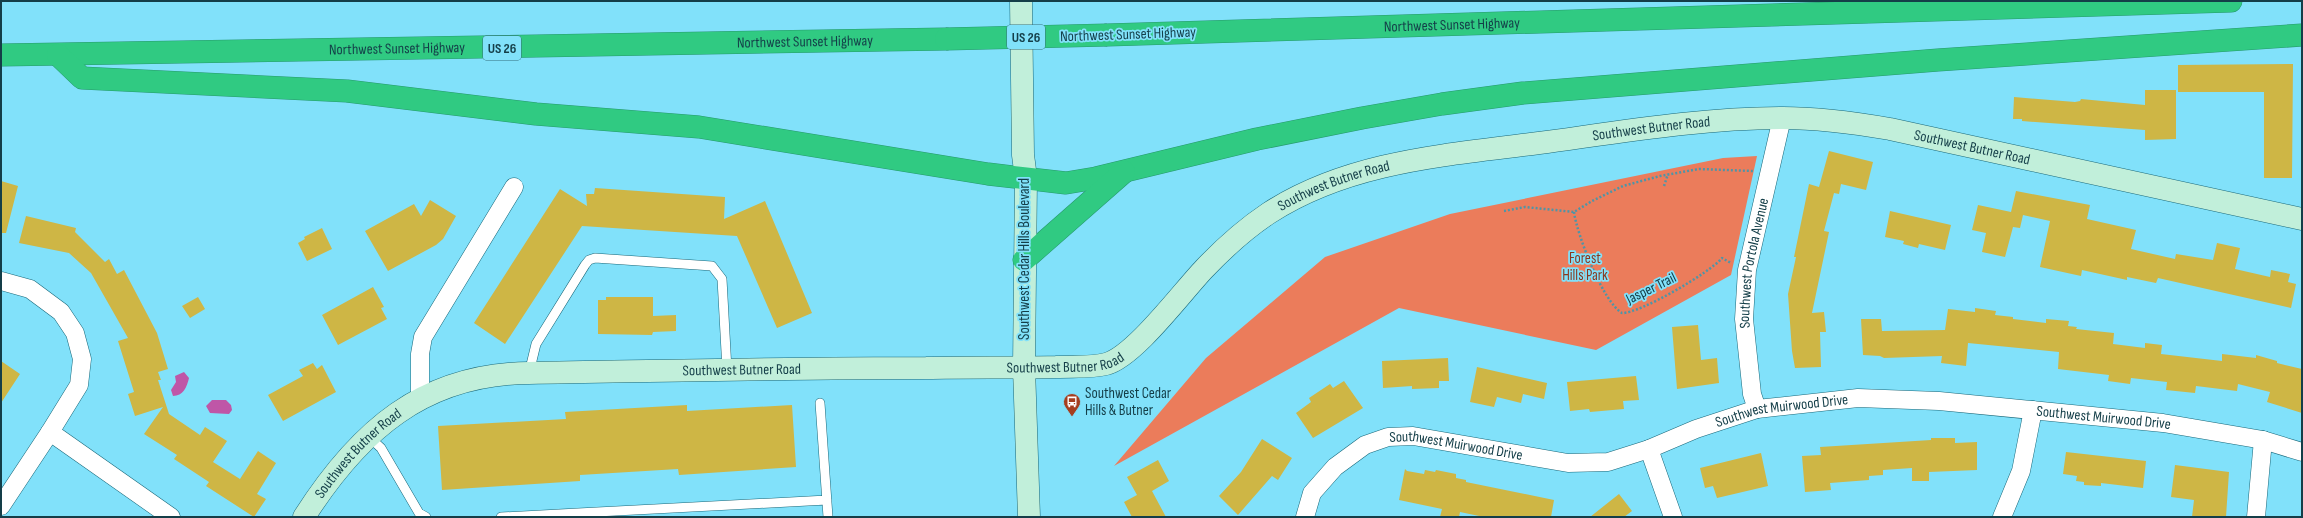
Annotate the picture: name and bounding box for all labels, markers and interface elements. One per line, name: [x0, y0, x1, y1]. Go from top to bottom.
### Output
street label: Northwest Sunset Highway: [1384, 14, 1520, 37]
street label: Northwest Sunset Highway: [1060, 23, 1197, 46]
road number: US 26: [1007, 25, 1045, 49]
street label: Northwest Sunset Highway: [737, 31, 873, 53]
road number: US 26: [483, 36, 521, 60]
street label: Northwest Sunset Highway: [329, 38, 465, 59]
street label: Southwest Butner Road: [1591, 112, 1711, 145]
street label: Southwest Butner Road: [1912, 126, 2032, 169]
street label: Southwest Butner Road: [1274, 156, 1391, 216]
street label: Southwest Cedar Hills Boulevard: [1015, 178, 1034, 340]
street label: Southwest Portola Avenue: [1735, 196, 1773, 329]
park label: Forest Hills Park: [1562, 249, 1608, 285]
street label: Jasper Trail: [1622, 268, 1679, 309]
street label: Southwest Butner Road: [1006, 348, 1128, 377]
street label: Southwest Butner Road: [682, 360, 801, 380]
place label: Southwest Cedar Hills & Butner: [1085, 384, 1172, 420]
street label: Southwest Muirwood Drive: [1713, 390, 1849, 432]
bus stop icon: Southwest Cedar Hills & Butner: [1062, 392, 1082, 417]
street label: Southwest Muirwood Drive: [2036, 402, 2172, 434]
street label: Southwest Butner Road: [311, 404, 405, 502]
street label: Southwest Muirwood Drive: [1389, 427, 1524, 465]

